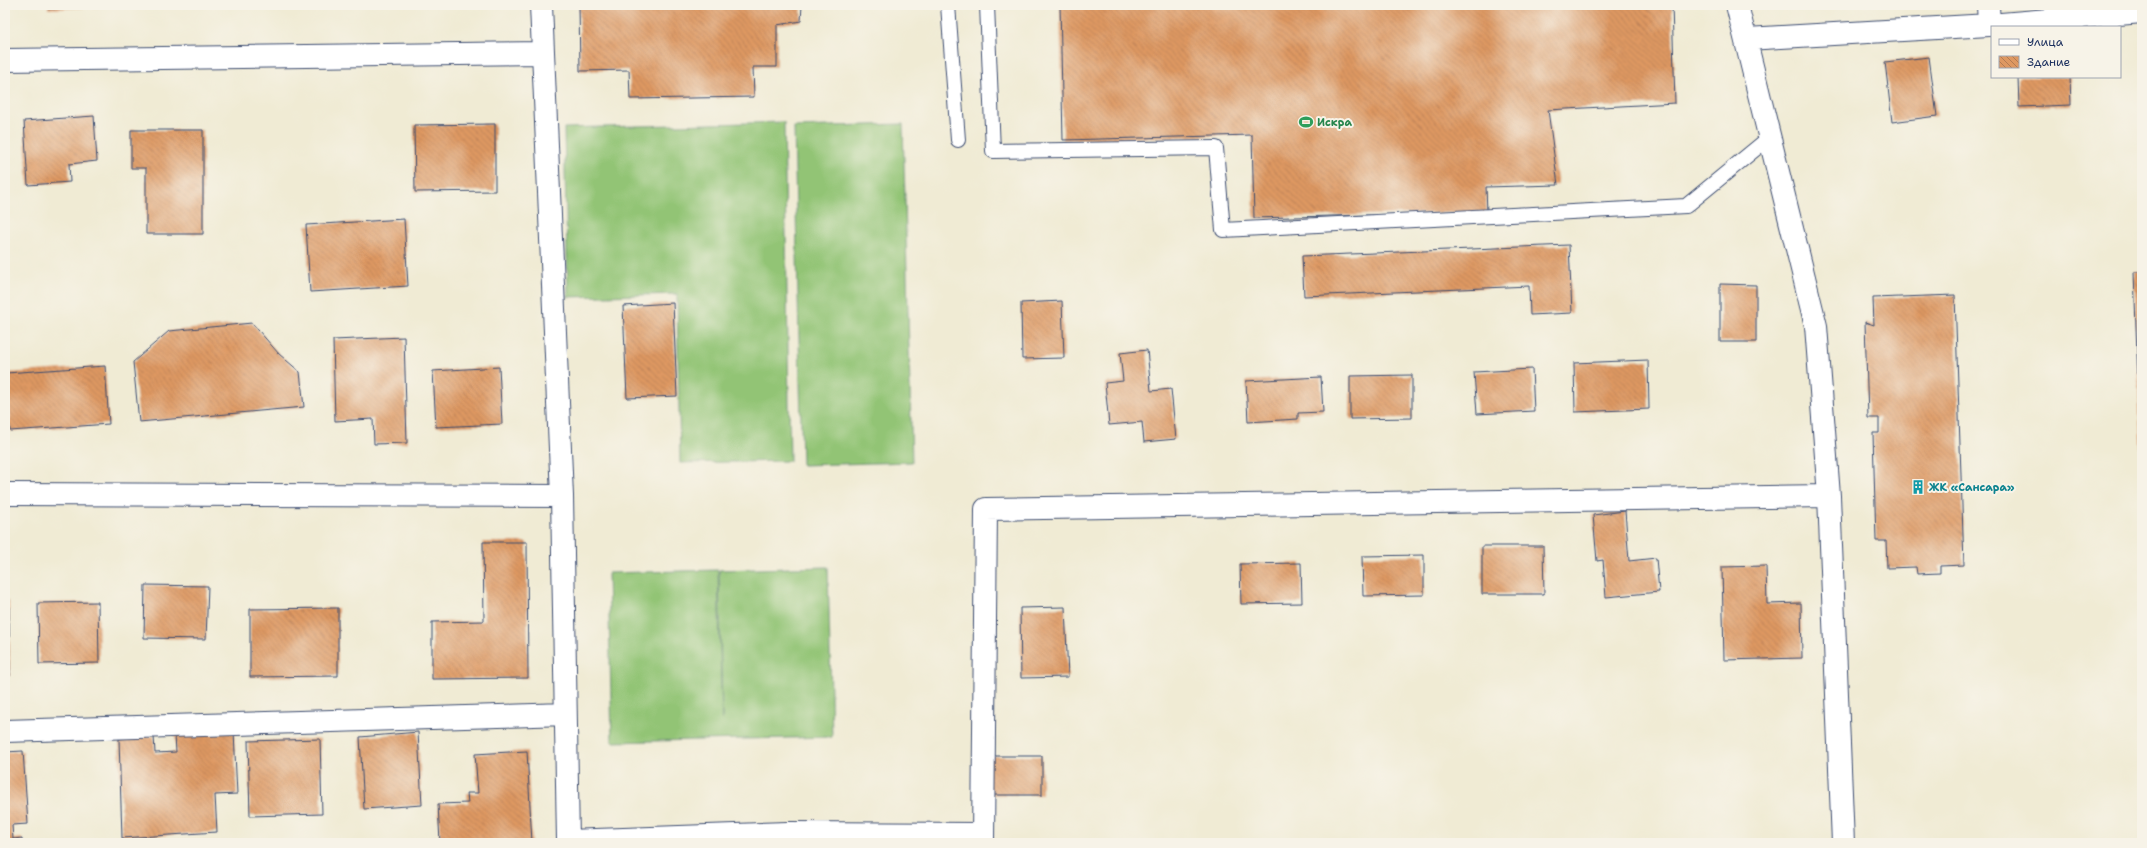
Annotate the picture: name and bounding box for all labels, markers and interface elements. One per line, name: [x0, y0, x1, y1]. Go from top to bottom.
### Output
legend: [1991, 26, 2121, 78]
text: Улица: [2027, 34, 2064, 50]
text: Здание: [2027, 54, 2071, 70]
sports icon: Искра: [1298, 114, 1314, 130]
place label: Искра: [1317, 115, 1352, 130]
building icon: ЖК «Сансара»: [1910, 479, 1926, 495]
place label: ЖК «Сансара»: [1929, 480, 2015, 495]

